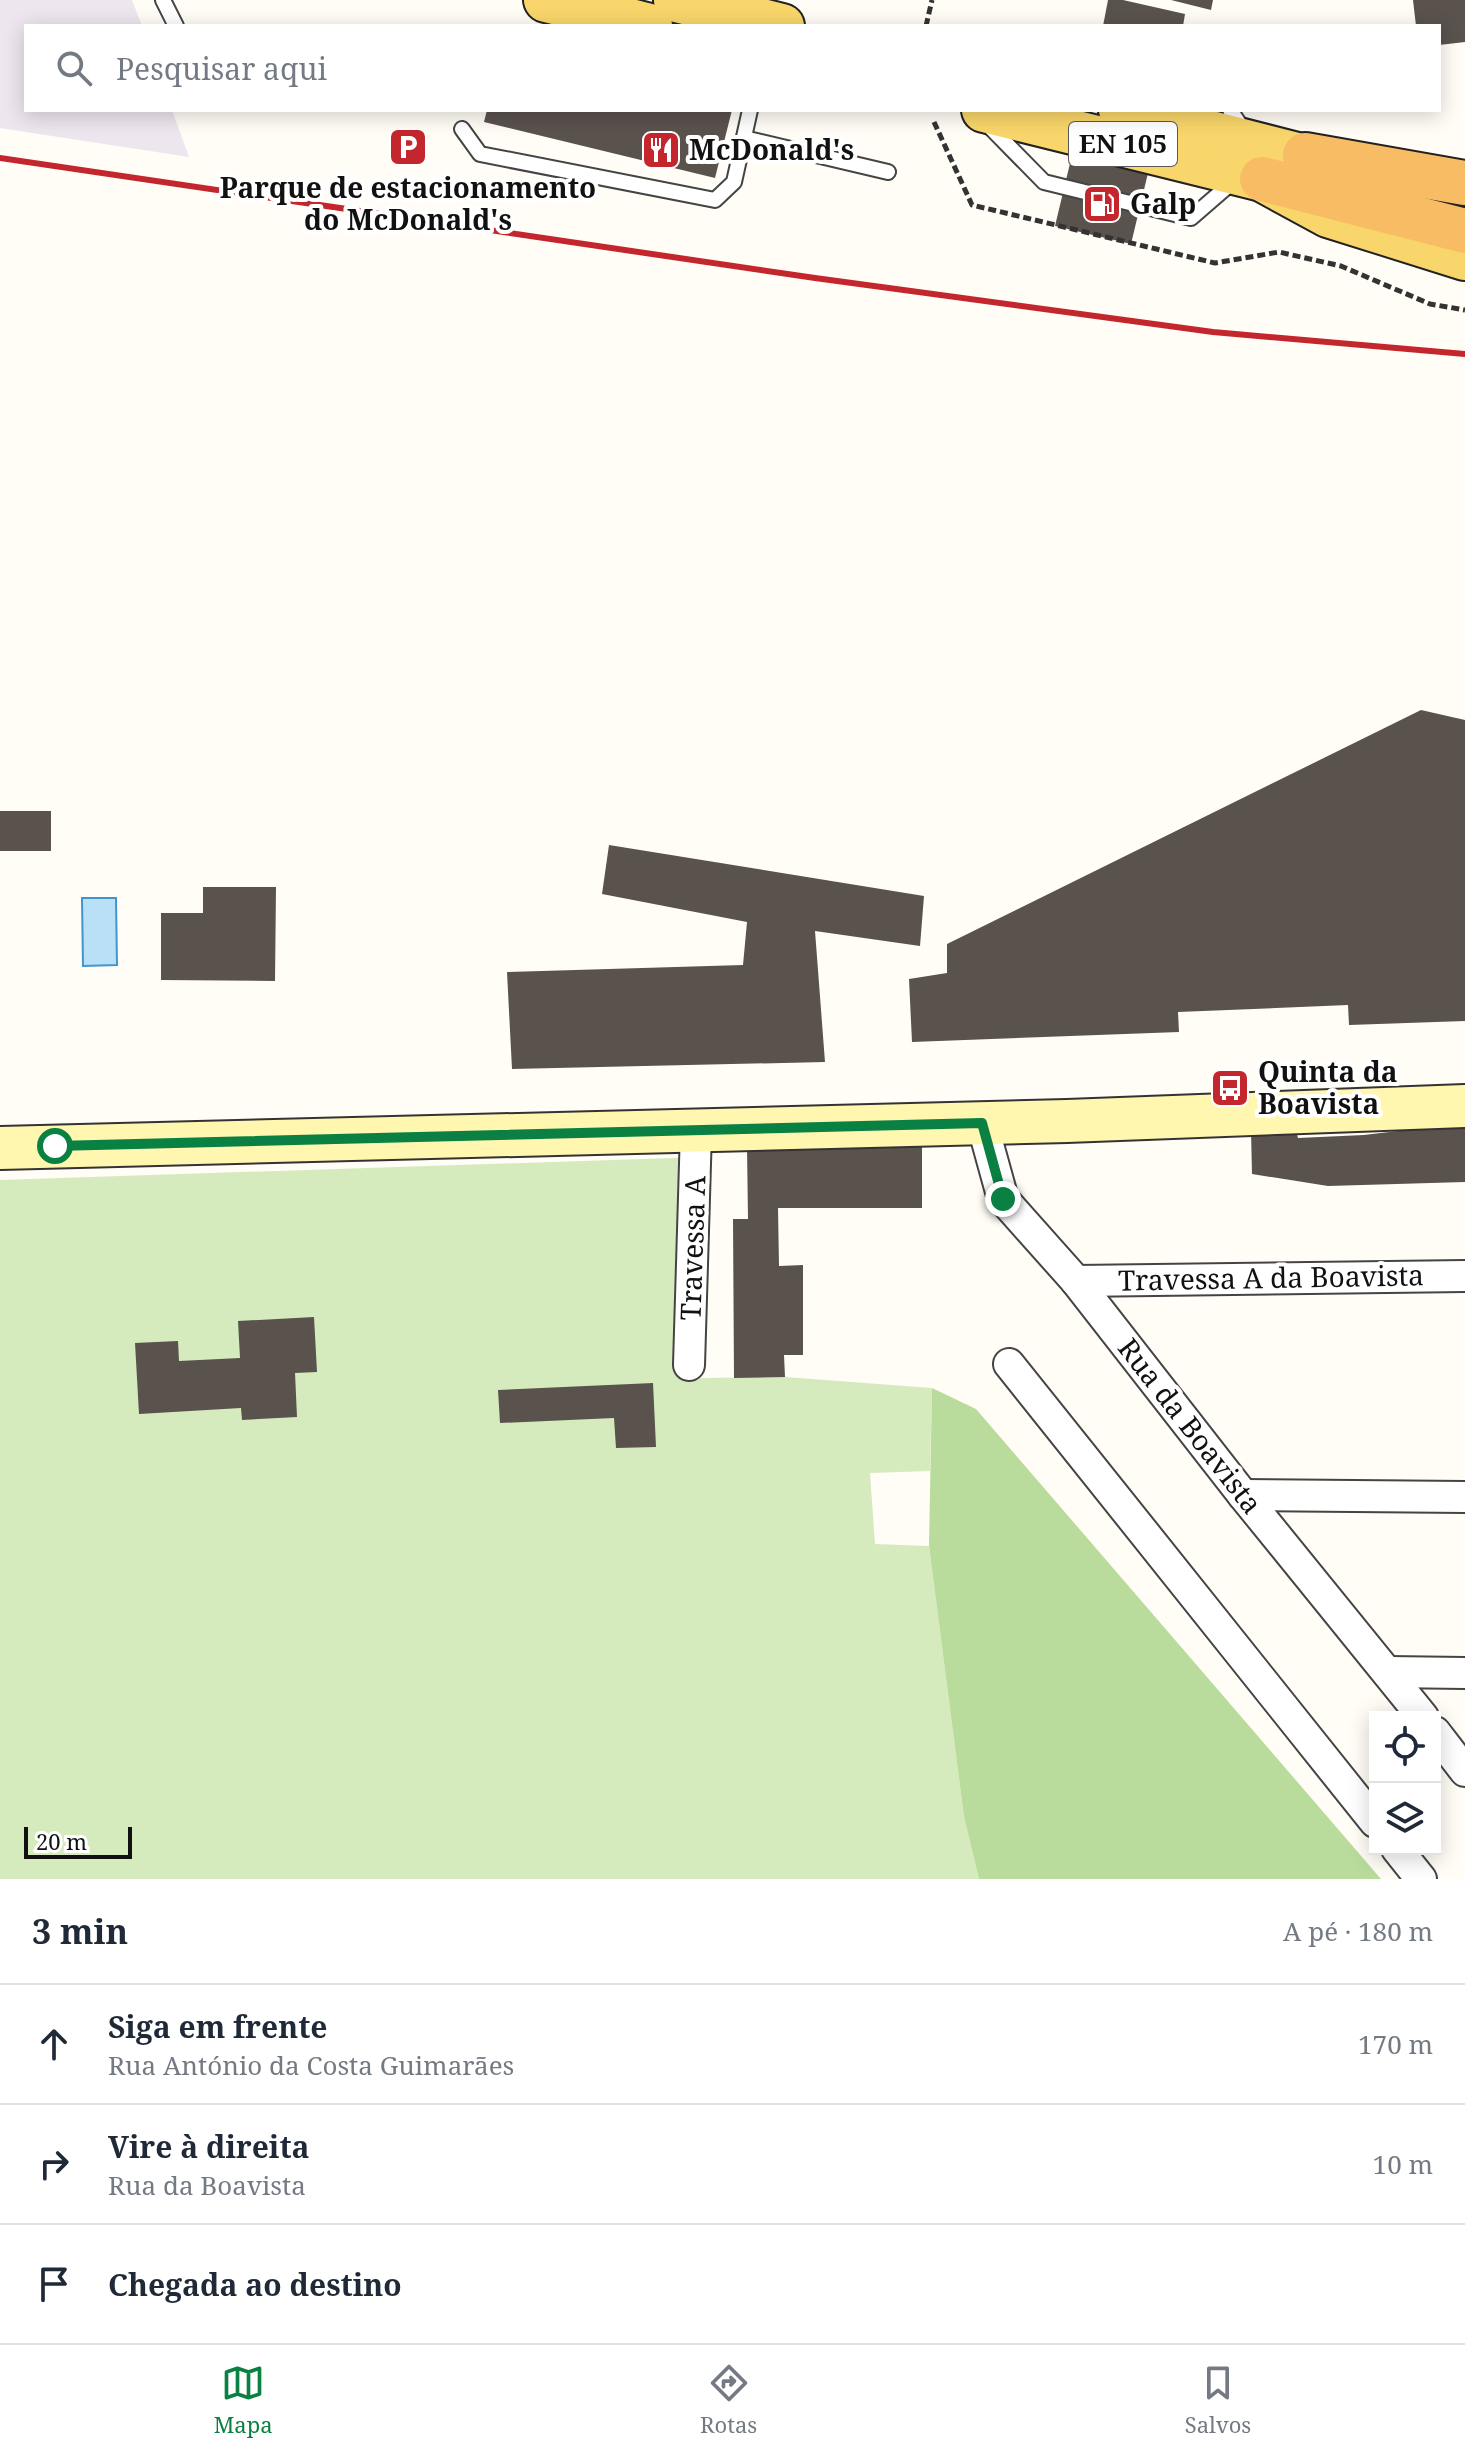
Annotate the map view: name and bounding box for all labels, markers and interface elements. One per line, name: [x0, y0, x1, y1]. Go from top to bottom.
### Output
search box: [24, 24, 1441, 112]
icon: search: [52, 46, 96, 90]
text: Pesquisar aqui: [116, 48, 327, 89]
road number: EN 105: [1069, 122, 1177, 166]
parking icon: Parque de estacionamento do McDonald's: [387, 126, 429, 168]
restaurant icon: McDonald's: [640, 129, 682, 171]
place label: McDonald's: [689, 130, 854, 168]
place label: Parque de estacionamento do McDonald's: [220, 168, 596, 238]
fuel station icon: Galp: [1081, 183, 1123, 225]
place label: Galp: [1130, 184, 1196, 222]
place label: Quinta da Boavista: [1258, 1052, 1398, 1122]
bus stop icon: Quinta da Boavista: [1209, 1067, 1251, 1109]
route start: [37, 1128, 73, 1164]
street label: Travessa A: [670, 1175, 714, 1321]
route end: [985, 1181, 1021, 1217]
street label: Travessa A da Boavista: [1118, 1255, 1424, 1299]
street label: Rua da Boavista: [1110, 1330, 1271, 1521]
map controls: [1369, 1711, 1441, 1855]
button: locate: [1369, 1711, 1441, 1783]
button: layers: [1369, 1783, 1441, 1855]
scale bar: [24, 1823, 132, 1859]
text: 20 m: [36, 1826, 87, 1856]
text: 3 min: [32, 1908, 128, 1954]
text: A pé · 180 m: [1283, 1913, 1433, 1949]
text: Siga em frente: [108, 2006, 327, 2047]
icon: ahead: [32, 2022, 76, 2066]
text: 170 m: [1358, 2026, 1433, 2062]
text: Rua António da Costa Guimarães: [108, 2047, 514, 2083]
text: Vire à direita: [108, 2126, 310, 2167]
icon: right: [32, 2142, 76, 2186]
text: 10 m: [1373, 2146, 1433, 2182]
text: Rua da Boavista: [108, 2167, 306, 2203]
icon: arrive: [32, 2262, 76, 2306]
text: Chegada ao destino: [108, 2264, 402, 2305]
tab: Mapa: [214, 2361, 273, 2439]
tab: Rotas: [700, 2361, 757, 2439]
tab: Salvos: [1185, 2361, 1251, 2439]

